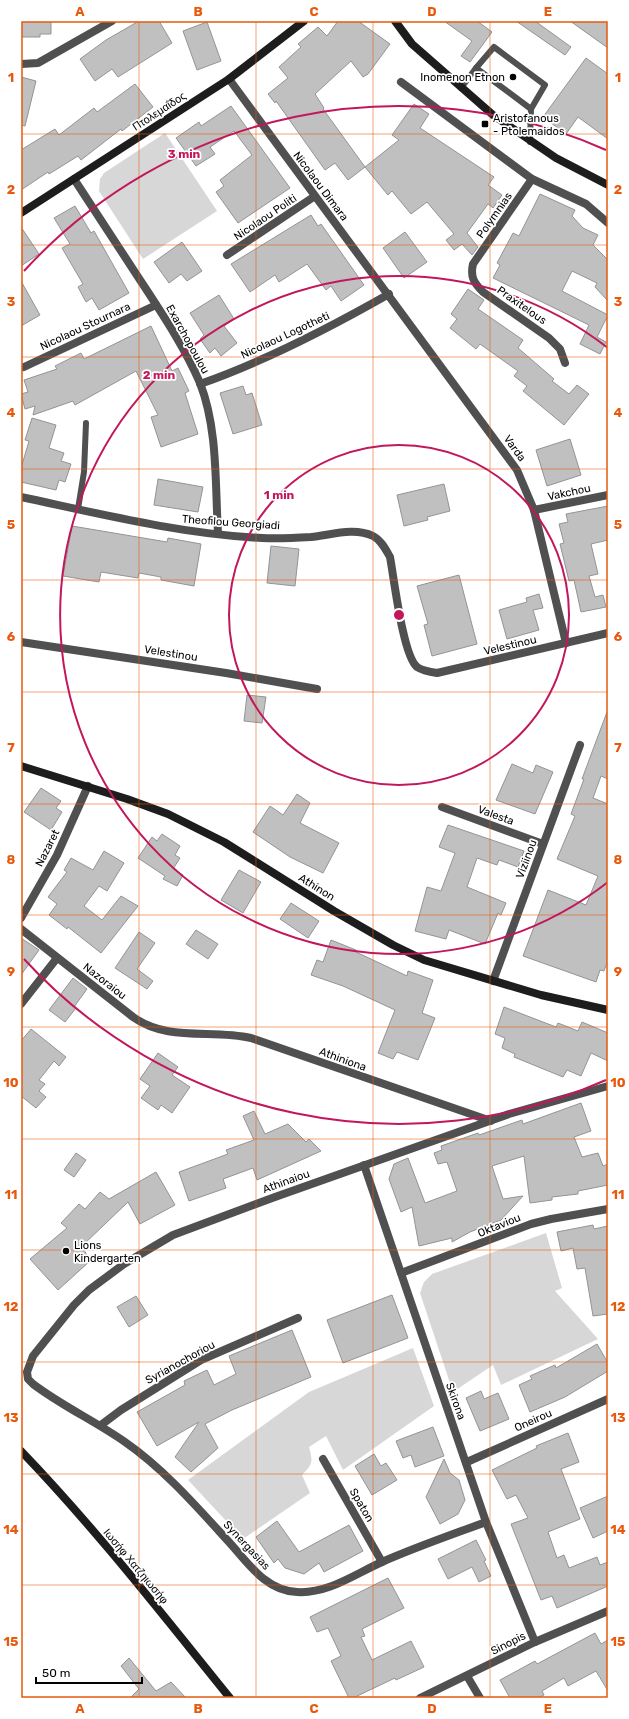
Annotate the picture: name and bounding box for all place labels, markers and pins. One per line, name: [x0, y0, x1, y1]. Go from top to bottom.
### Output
place label: Inomenon Etnon: [420, 71, 505, 84]
marker: Inomenon Etnon: [508, 72, 518, 82]
place label: Aristofanous - Ptolemaidos: [493, 112, 565, 138]
marker: Aristofanous - Ptolemaidos: [480, 119, 490, 129]
centre of rings: [392, 608, 406, 622]
place label: Lions Kindergarten: [74, 1239, 141, 1265]
marker: Lions Kindergarten: [61, 1246, 71, 1256]

